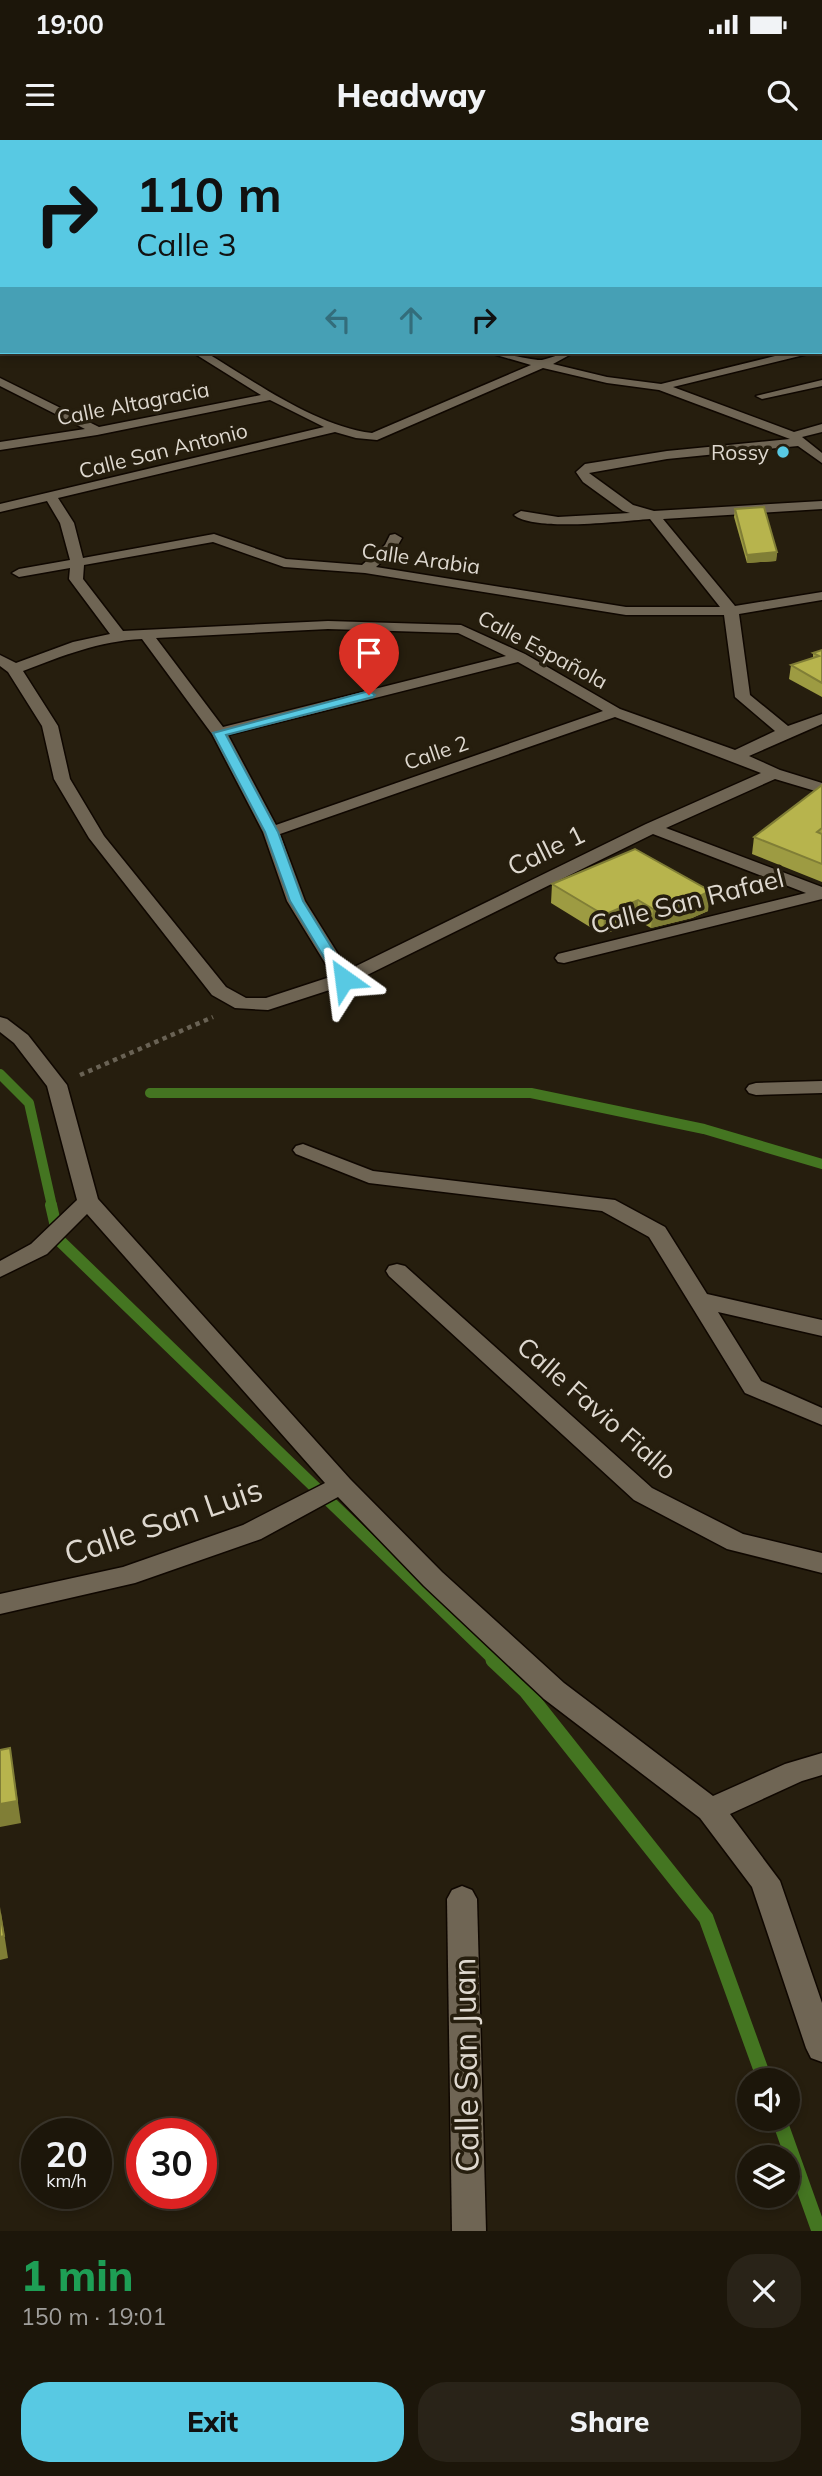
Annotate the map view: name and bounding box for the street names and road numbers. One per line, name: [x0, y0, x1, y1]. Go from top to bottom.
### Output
street label: Calle Altagracia: [55, 375, 211, 431]
street label: Calle San Antonio: [76, 416, 250, 484]
street label: Calle Arabia: [360, 537, 482, 579]
street label: Calle Española: [474, 604, 612, 694]
street label: Calle 2: [401, 729, 471, 775]
street label: Calle 1: [502, 817, 590, 883]
street label: Calle San Rafael: [587, 861, 787, 941]
street label: Calle Favio Fiallo: [510, 1330, 684, 1486]
street label: Calle San Luis: [59, 1468, 267, 1574]
street label: Calle San Juan: [443, 1957, 487, 2173]

